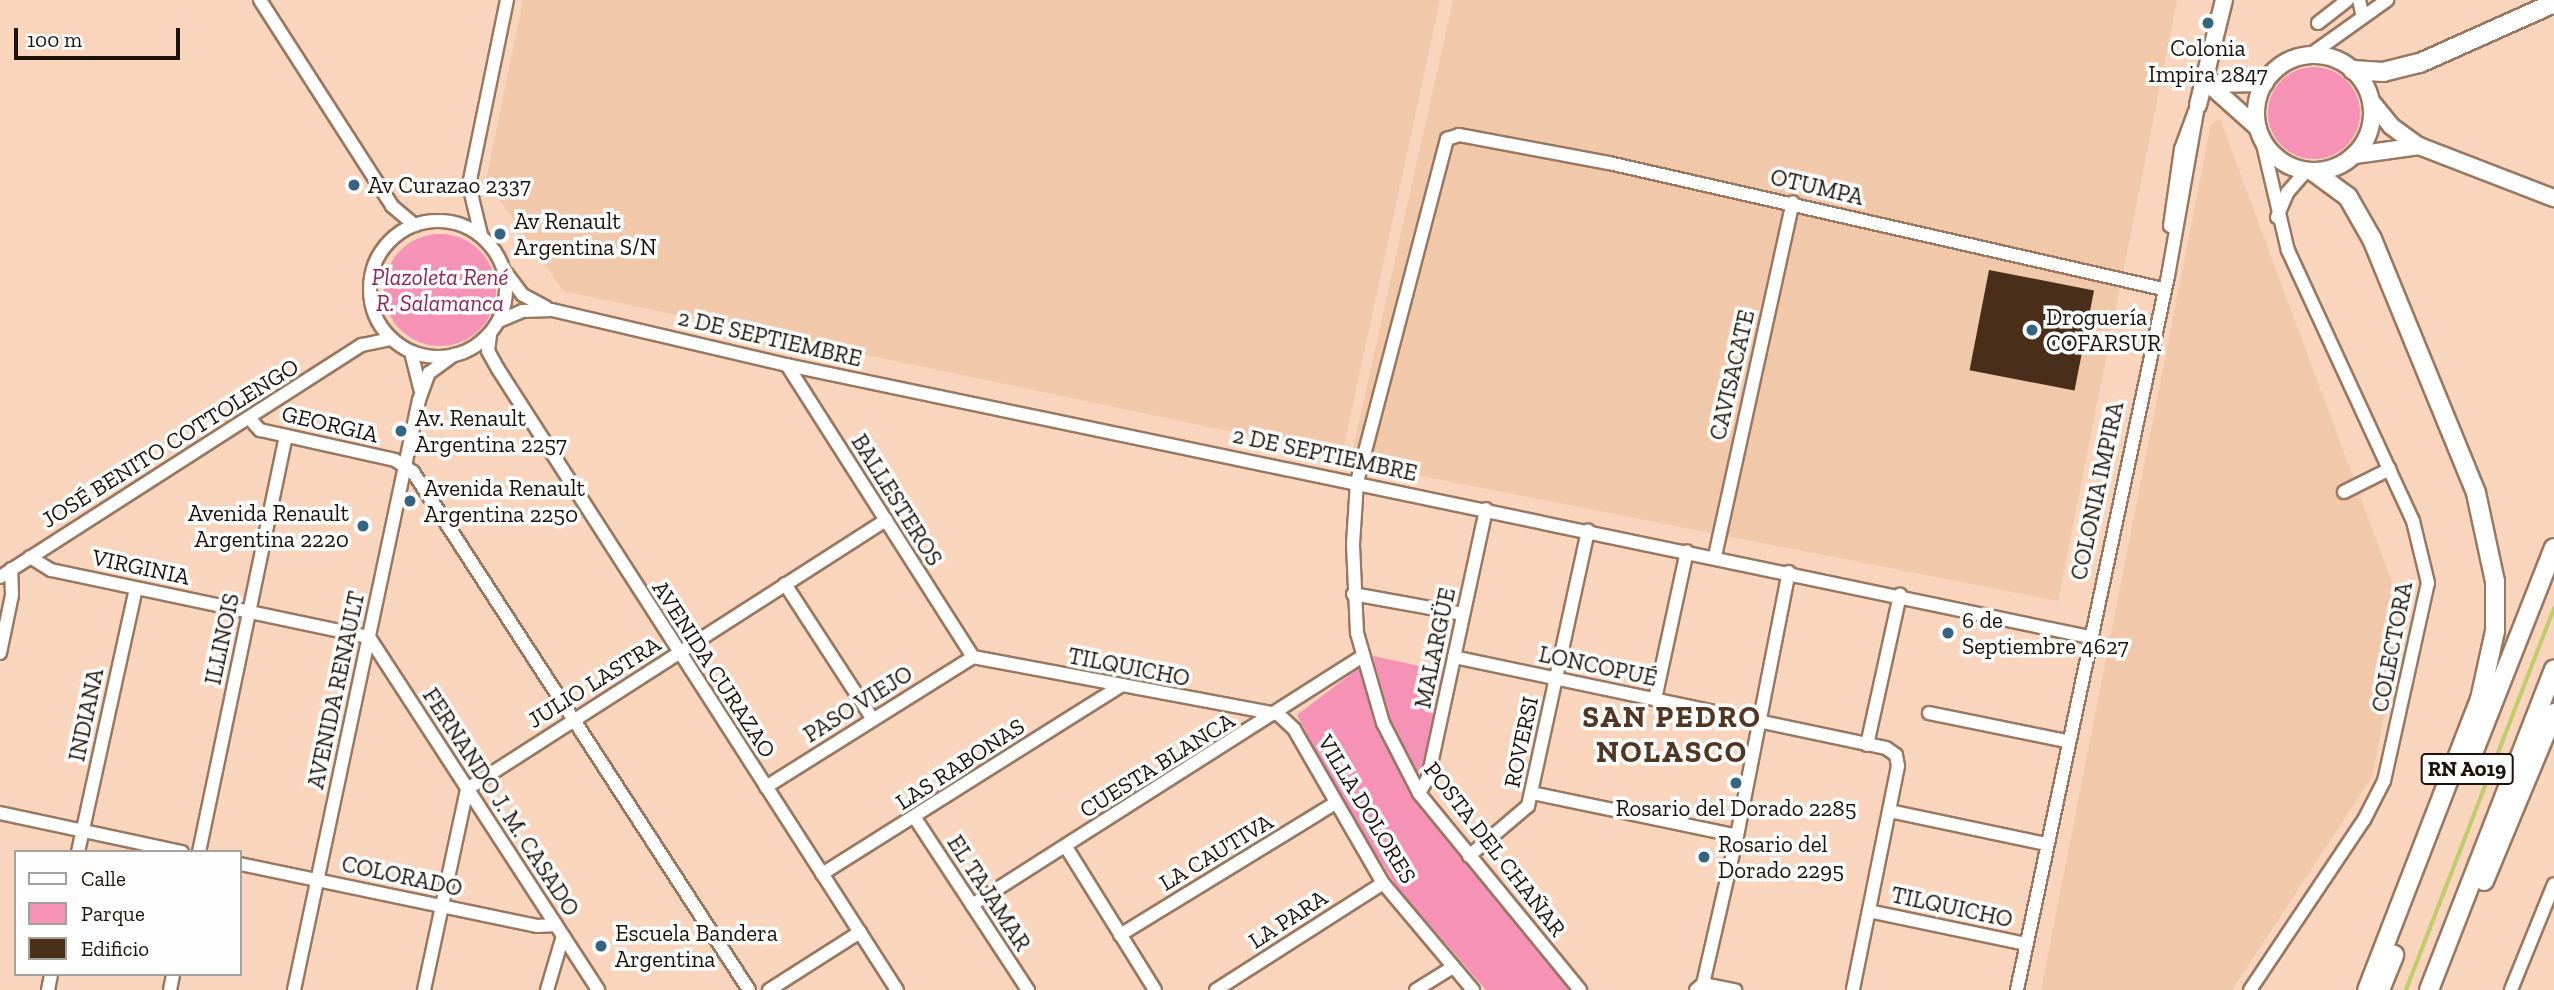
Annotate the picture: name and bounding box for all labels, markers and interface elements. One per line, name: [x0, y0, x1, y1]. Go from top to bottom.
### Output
scale bar: [18, 14, 184, 58]
marker: Colonia Impira 2847: [2200, 15, 2216, 31]
text: 100 m: [27, 27, 82, 52]
place label: Colonia Impira 2847: [2148, 34, 2268, 88]
street label: OTUMPA: [1768, 163, 1866, 211]
place label: Av Curazao 2337: [368, 171, 531, 199]
marker: Av Curazao 2337: [346, 177, 362, 193]
place label: Av Renault Argentina S/N: [514, 207, 657, 261]
marker: Av Renault Argentina S/N: [492, 226, 508, 242]
park label: Plazoleta René R. Salamanca: [371, 263, 509, 317]
street label: 2 DE SEPTIEMBRE: [675, 303, 865, 373]
place label: Droguería COFARSUR: [2046, 303, 2161, 357]
street label: CAVISACATE: [1704, 307, 1760, 443]
marker: Droguería COFARSUR: [2024, 322, 2040, 338]
street label: JOSÉ BENITO COTTOLENGO: [36, 352, 304, 534]
street label: COLONIA IMPIRA: [2065, 399, 2129, 583]
street label: GEORGIA: [279, 400, 381, 448]
place label: Av. Renault Argentina 2257: [415, 404, 567, 458]
street label: 2 DE SEPTIEMBRE: [1230, 421, 1420, 487]
marker: Av. Renault Argentina 2257: [393, 423, 409, 439]
street label: BALLESTEROS: [846, 429, 948, 571]
place label: Avenida Renault Argentina 2250: [424, 474, 585, 528]
marker: Avenida Renault Argentina 2250: [402, 493, 418, 509]
place label: Avenida Renault Argentina 2220: [188, 499, 349, 553]
marker: Avenida Renault Argentina 2220: [355, 518, 371, 534]
street label: VIRGINIA: [90, 543, 192, 591]
street label: AVENIDA CURAZAO: [646, 575, 782, 763]
street label: COLECTORA: [2366, 580, 2418, 714]
street label: MALARGÜE: [1409, 585, 1461, 711]
street label: AVENIDA RENAULT: [302, 588, 370, 792]
street label: ILLINOIS: [199, 591, 245, 687]
place label: 6 de Septiembre 4627: [1962, 606, 2129, 660]
marker: 6 de Septiembre 4627: [1940, 625, 1956, 641]
street label: JULIO LASTRA: [522, 630, 666, 734]
street label: LONCOPUÉ: [1536, 640, 1660, 692]
street label: TILQUICHO: [1066, 642, 1192, 692]
street label: PASO VIEJO: [798, 659, 918, 749]
street label: INDIANA: [63, 666, 109, 764]
street label: FERNANDO J. M. CASADO: [417, 683, 585, 921]
street label: ROVERSI: [1498, 694, 1544, 790]
district label: SAN PEDRO NOLASCO: [1583, 699, 1761, 770]
street label: CUESTA BLANCA: [1074, 706, 1240, 824]
street label: LAS RABONAS: [890, 712, 1030, 816]
street label: VILLA DOLORES: [1312, 729, 1422, 889]
road number: RN A019: [2420, 752, 2514, 786]
street label: POSTA DEL CHAÑAR: [1418, 756, 1572, 942]
marker: Rosario del Dorado 2285: [1728, 775, 1744, 791]
place label: Rosario del Dorado 2285: [1615, 794, 1857, 822]
street label: LA CAUTIVA: [1154, 807, 1278, 897]
street label: EL TAJAMAR: [941, 830, 1037, 956]
place label: Rosario del Dorado 2295: [1718, 830, 1844, 884]
marker: Rosario del Dorado 2295: [1696, 849, 1712, 865]
legend: [14, 850, 242, 976]
street label: COLORADO: [339, 850, 465, 902]
text: Calle: [81, 866, 126, 891]
street label: TILQUICHO: [1889, 881, 2015, 933]
street label: LA PARA: [1243, 883, 1333, 955]
text: Parque: [81, 901, 145, 926]
place label: Escuela Bandera Argentina: [615, 919, 778, 973]
text: Edificio: [81, 936, 149, 961]
marker: Escuela Bandera Argentina: [593, 938, 609, 954]

